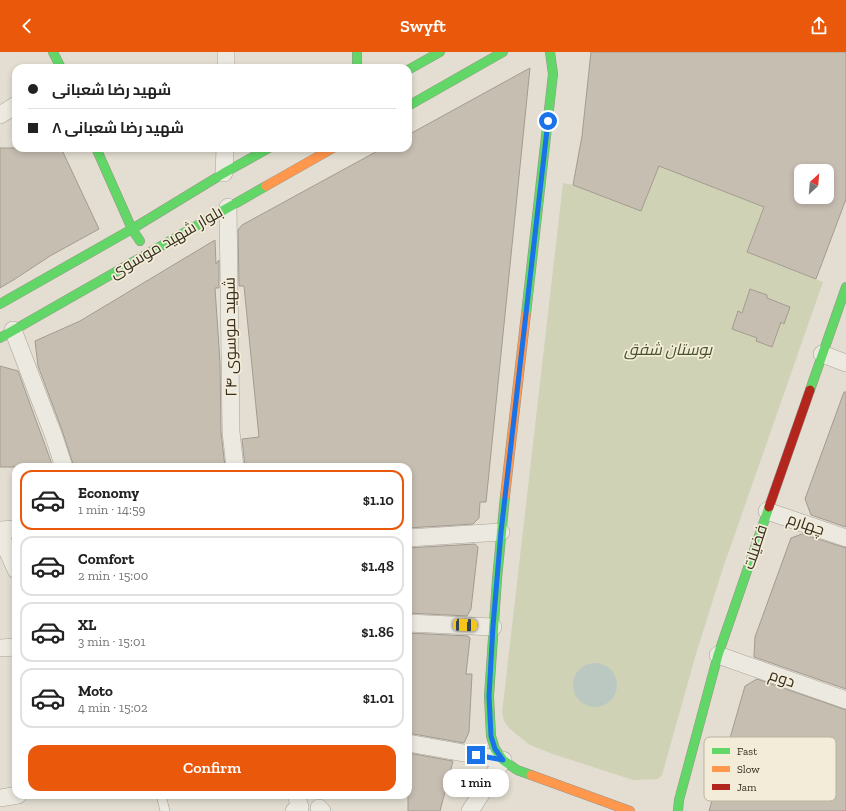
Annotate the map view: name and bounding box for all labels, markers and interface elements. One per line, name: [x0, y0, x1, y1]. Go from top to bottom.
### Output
icon: back: [16, 15, 38, 37]
text: Swyft: [400, 15, 446, 37]
icon: share: [808, 15, 830, 37]
text: شهید رضا شعبانی: [52, 81, 171, 99]
route start: [539, 112, 557, 130]
text: شهید رضا شعبانی ۸: [52, 119, 184, 137]
north arrow: [794, 164, 834, 204]
map controls: [794, 164, 834, 204]
street label: بلوار شهید موسوی: [106, 202, 227, 283]
street label: شهید موسوی ۲۴: [219, 277, 242, 397]
park label: بوستان شفق: [624, 340, 713, 360]
icon: car: [30, 482, 66, 518]
text: Economy: [78, 484, 139, 502]
text: $1.10: [363, 491, 394, 509]
text: 1 min · 14:59: [78, 502, 146, 517]
street label: چهارم: [784, 509, 827, 541]
street label: فضیلت: [739, 522, 771, 572]
icon: car: [30, 548, 66, 584]
text: Comfort: [78, 550, 134, 568]
text: $1.48: [361, 557, 394, 575]
text: 2 min · 15:00: [78, 568, 148, 583]
icon: car: [30, 614, 66, 650]
text: XL: [78, 616, 96, 634]
car: [453, 619, 477, 631]
text: $1.86: [361, 623, 394, 641]
text: 3 min · 15:01: [78, 634, 145, 649]
street label: دوم: [766, 665, 798, 693]
icon: car: [30, 680, 66, 716]
text: Moto: [78, 682, 113, 700]
text: $1.01: [363, 689, 394, 707]
text: 4 min · 15:02: [78, 700, 148, 715]
legend: [704, 737, 836, 801]
button: Confirm: [28, 745, 396, 791]
text: Fast: [737, 745, 758, 758]
route end: [467, 746, 485, 764]
text: Slow: [737, 763, 760, 776]
callout: 1 min: [443, 769, 509, 797]
text: 1 min: [461, 775, 491, 790]
text: Jam: [737, 781, 757, 794]

